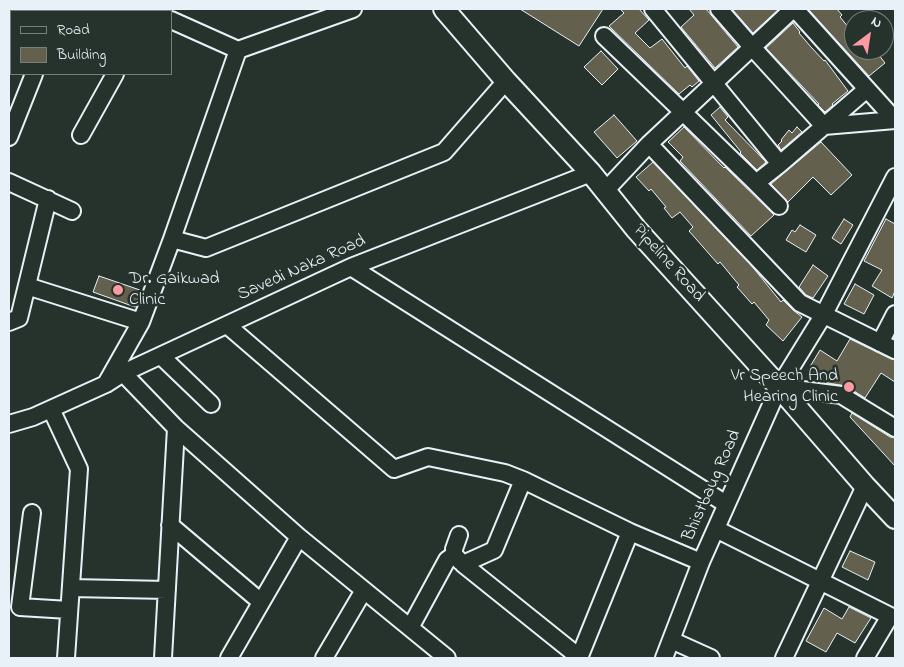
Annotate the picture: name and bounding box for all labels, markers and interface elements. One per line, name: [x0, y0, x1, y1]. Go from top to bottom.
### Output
legend: [10, 10, 172, 75]
north arrow: [844, 10, 894, 60]
text: N: [867, 11, 886, 34]
text: Road: [57, 19, 90, 41]
text: Building: [57, 44, 106, 66]
street label: Pipeline Road: [627, 221, 709, 307]
street label: Savedi Naka Road: [235, 231, 369, 307]
place label: Dr. Gaikwad Clinic: [129, 269, 220, 312]
marker: Dr. Gaikwad Clinic: [111, 283, 125, 297]
place label: Vr Speech And Hearing Clinic: [731, 366, 838, 408]
marker: Vr Speech And Hearing Clinic: [842, 380, 856, 394]
street label: Bhistbaug Road: [679, 427, 747, 545]

